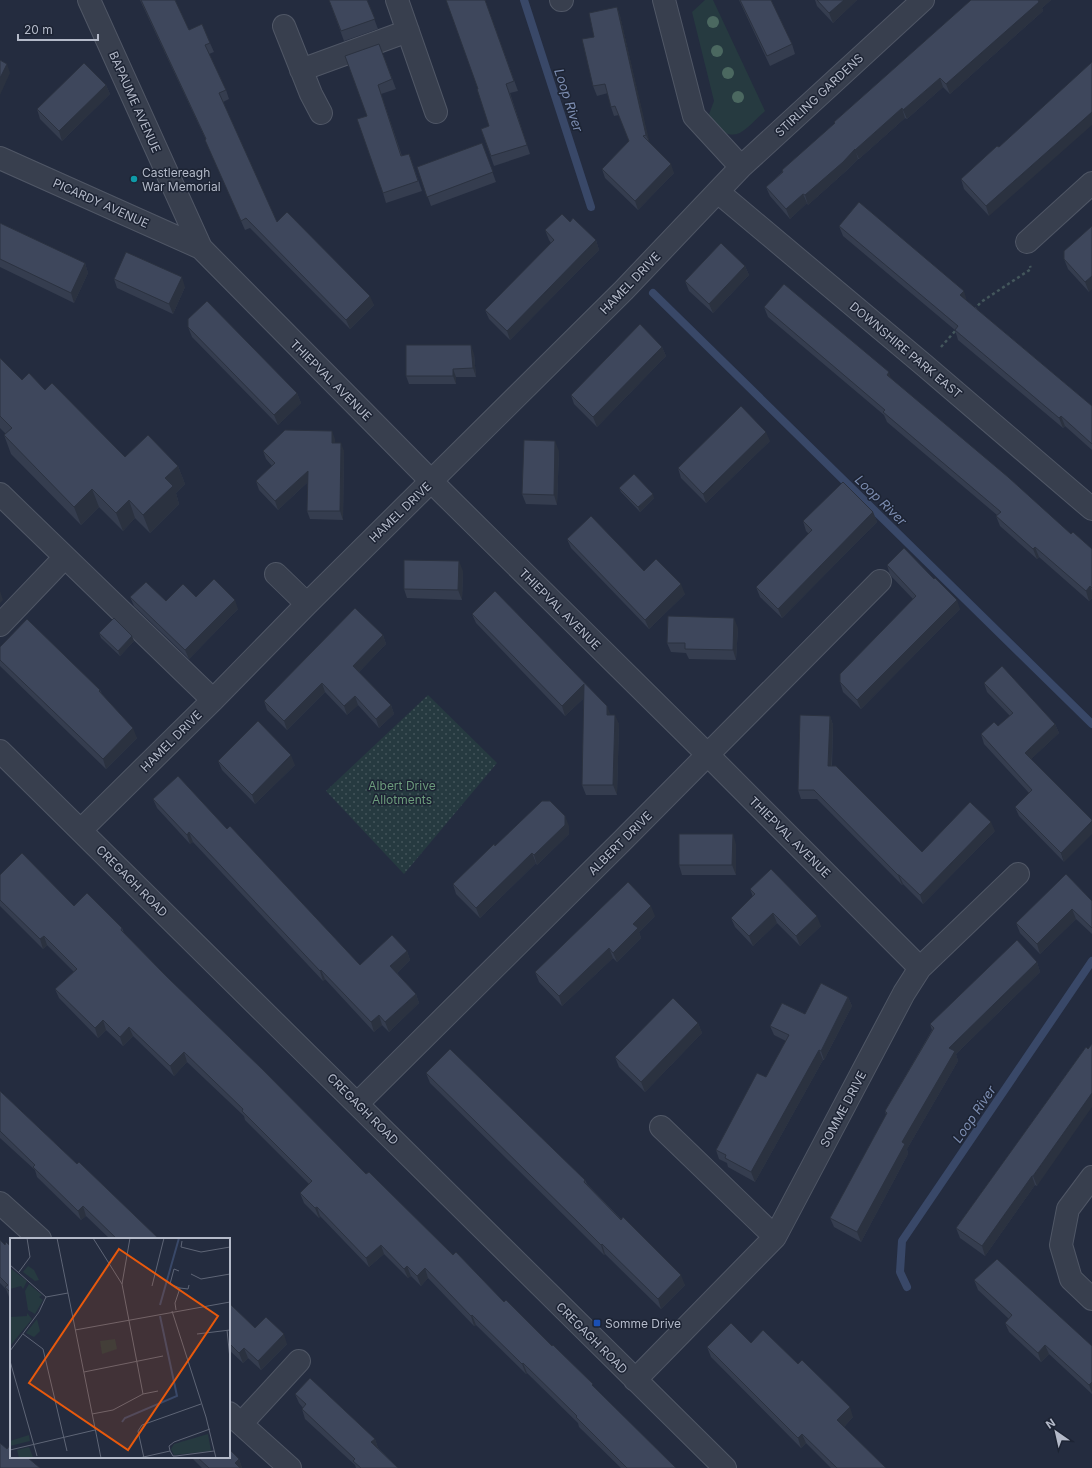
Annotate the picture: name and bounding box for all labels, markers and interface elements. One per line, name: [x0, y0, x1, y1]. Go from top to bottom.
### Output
scale bar: [18, 16, 98, 42]
text: 20 m: [24, 22, 53, 37]
street label: BAPAUME AVENUE: [106, 49, 164, 155]
street label: STIRLING GARDENS: [772, 50, 866, 140]
water label: Loop River: [551, 66, 587, 135]
place label: Castlereagh War Memorial: [142, 165, 221, 194]
marker: Castlereagh War Memorial: [129, 174, 139, 184]
street label: PICARDY AVENUE: [51, 175, 151, 231]
street label: HAMEL DRIVE: [597, 249, 663, 317]
street label: DOWNSHIRE PARK EAST: [847, 299, 965, 402]
street label: THIEPVAL AVENUE: [287, 336, 375, 424]
water label: Loop River: [852, 471, 911, 529]
street label: HAMEL DRIVE: [366, 479, 434, 545]
street label: THIEPVAL AVENUE: [516, 565, 604, 653]
street label: HAMEL DRIVE: [137, 707, 205, 775]
park label: Albert Drive Allotments: [368, 778, 436, 807]
street label: THIEPVAL AVENUE: [746, 793, 834, 881]
street label: ALBERT DRIVE: [585, 808, 655, 878]
street label: CREGAGH ROAD: [93, 842, 171, 920]
street label: SOMME DRIVE: [817, 1068, 869, 1150]
street label: CREGAGH ROAD: [324, 1070, 402, 1148]
water label: Loop River: [949, 1081, 1000, 1146]
inset map: [10, 1238, 230, 1458]
street label: CREGAGH ROAD: [553, 1299, 631, 1377]
place label: Somme Drive: [605, 1316, 681, 1331]
marker: Somme Drive: [592, 1318, 602, 1328]
north arrow: [1036, 1412, 1076, 1452]
text: N: [1043, 1416, 1058, 1432]

